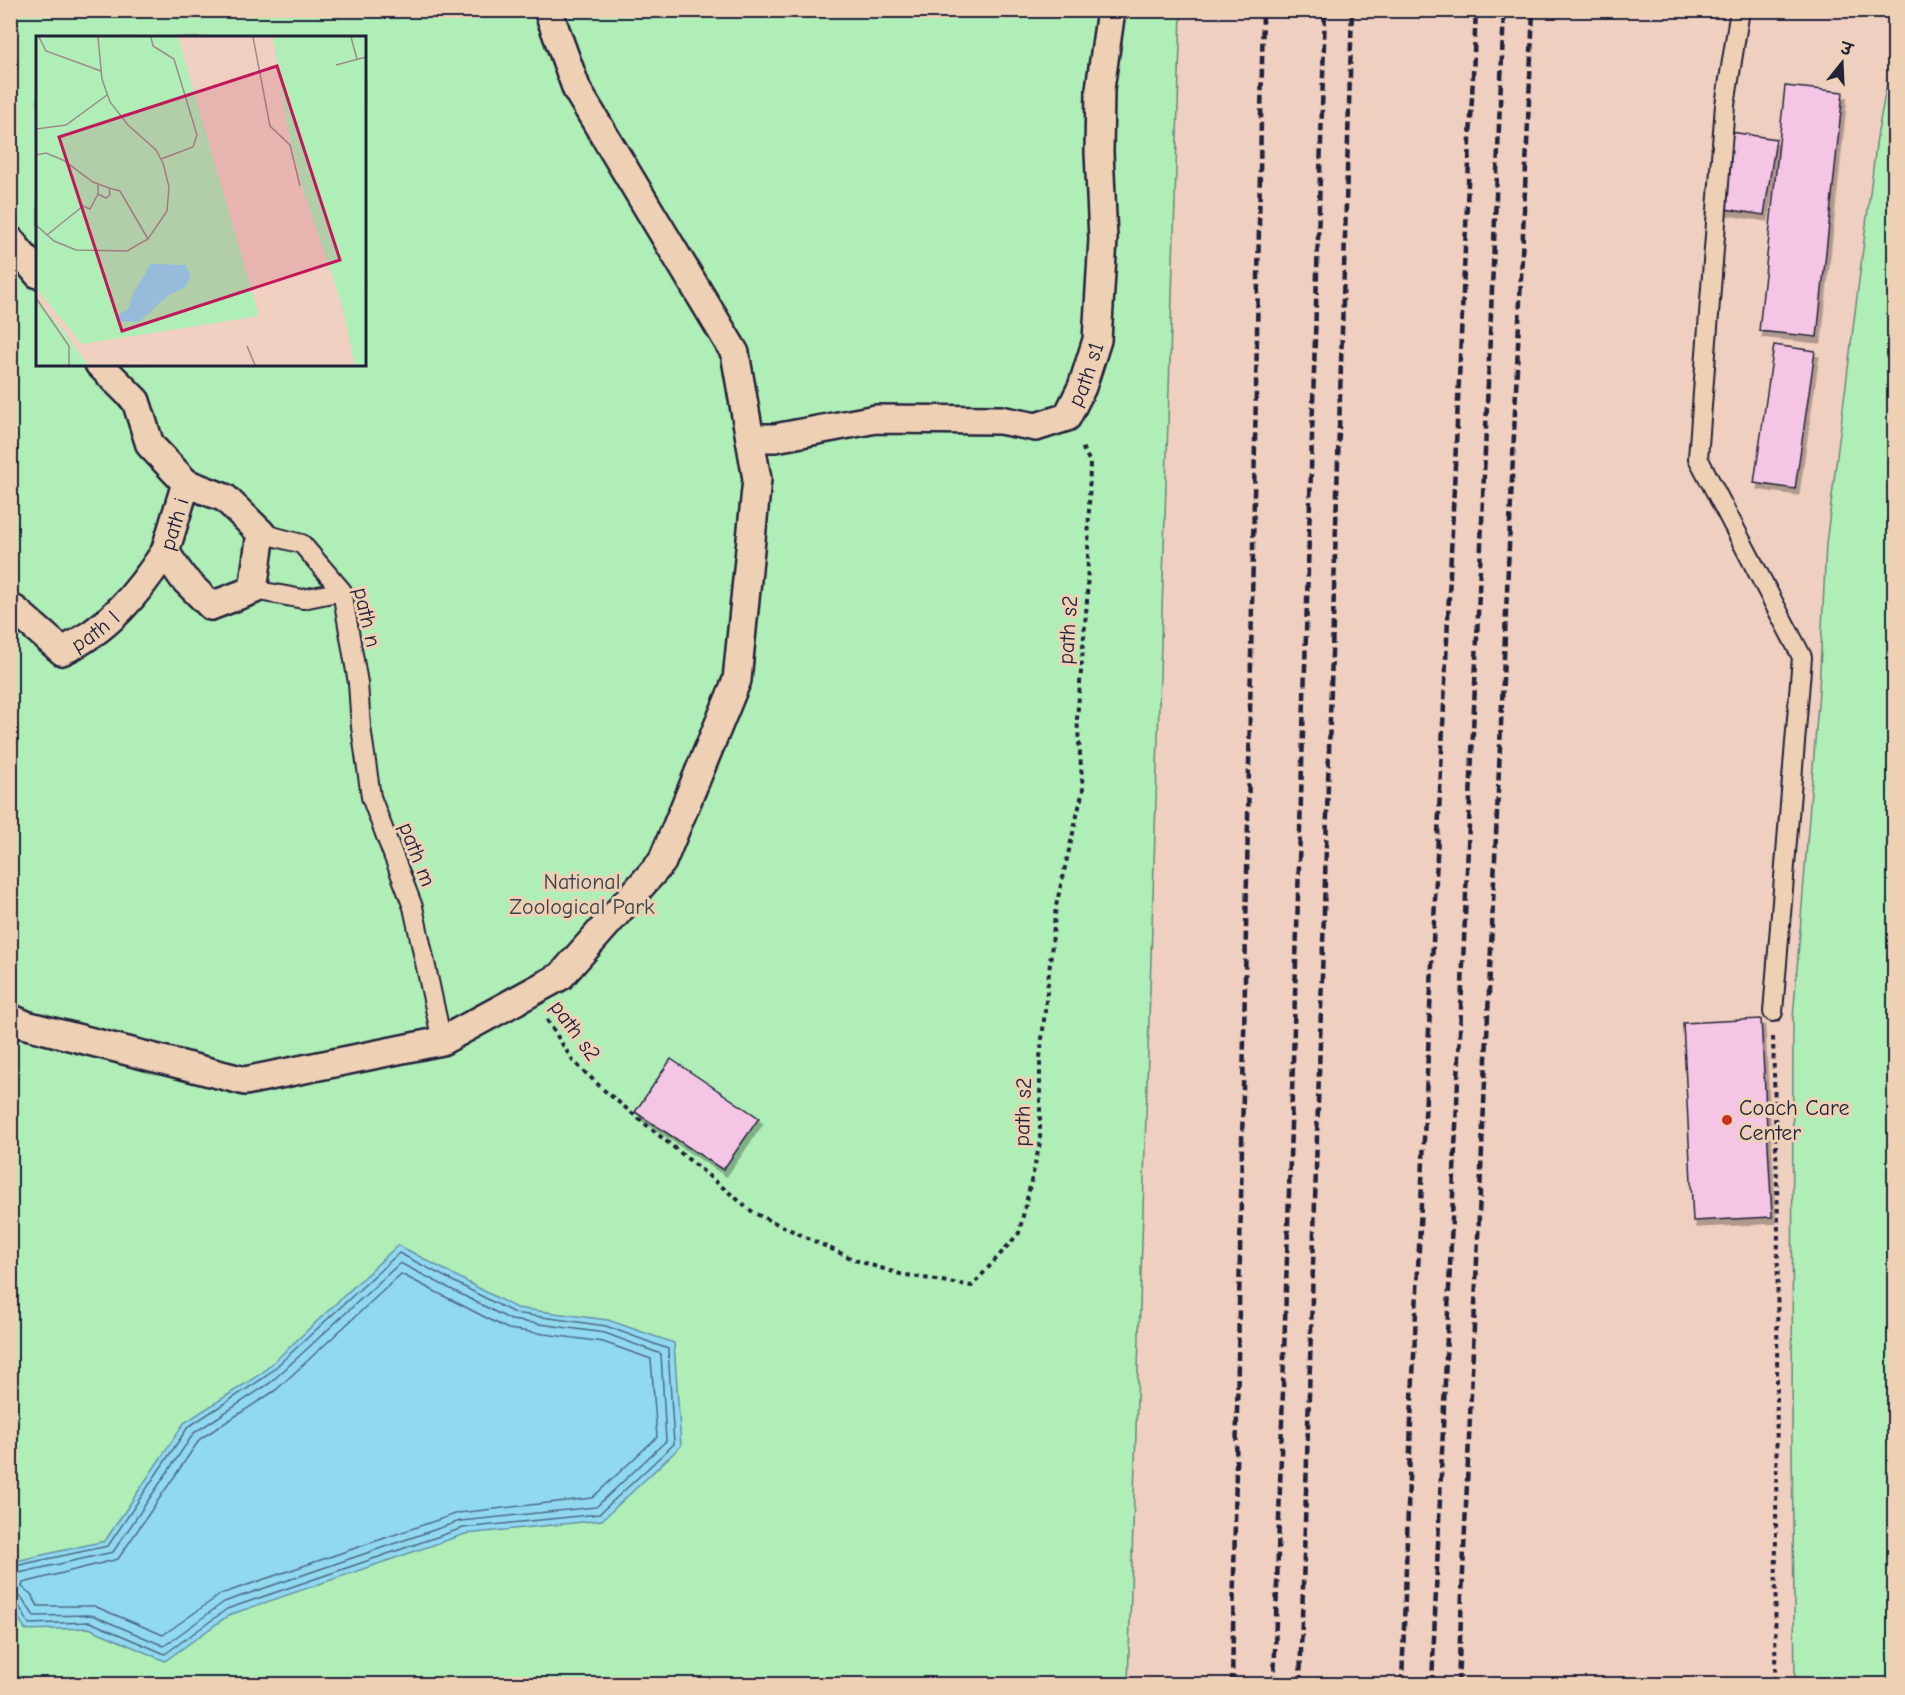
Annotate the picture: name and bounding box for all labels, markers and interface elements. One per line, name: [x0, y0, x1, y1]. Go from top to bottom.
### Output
north arrow: [1812, 33, 1872, 93]
inset map: [36, 36, 366, 366]
text: उ: [1837, 39, 1855, 60]
street label: path s1: [1062, 339, 1110, 411]
street label: path i: [154, 495, 195, 554]
street label: path n: [348, 585, 387, 650]
street label: path s2: [1053, 595, 1083, 665]
street label: path l: [67, 605, 125, 658]
street label: path m: [393, 819, 441, 890]
park label: National Zoological Park: [509, 869, 655, 920]
street label: path s2: [544, 995, 606, 1066]
street label: path s2: [1009, 1077, 1037, 1147]
place label: Coach Care Center: [1739, 1095, 1849, 1146]
marker: Coach Care Center: [1720, 1113, 1734, 1127]

